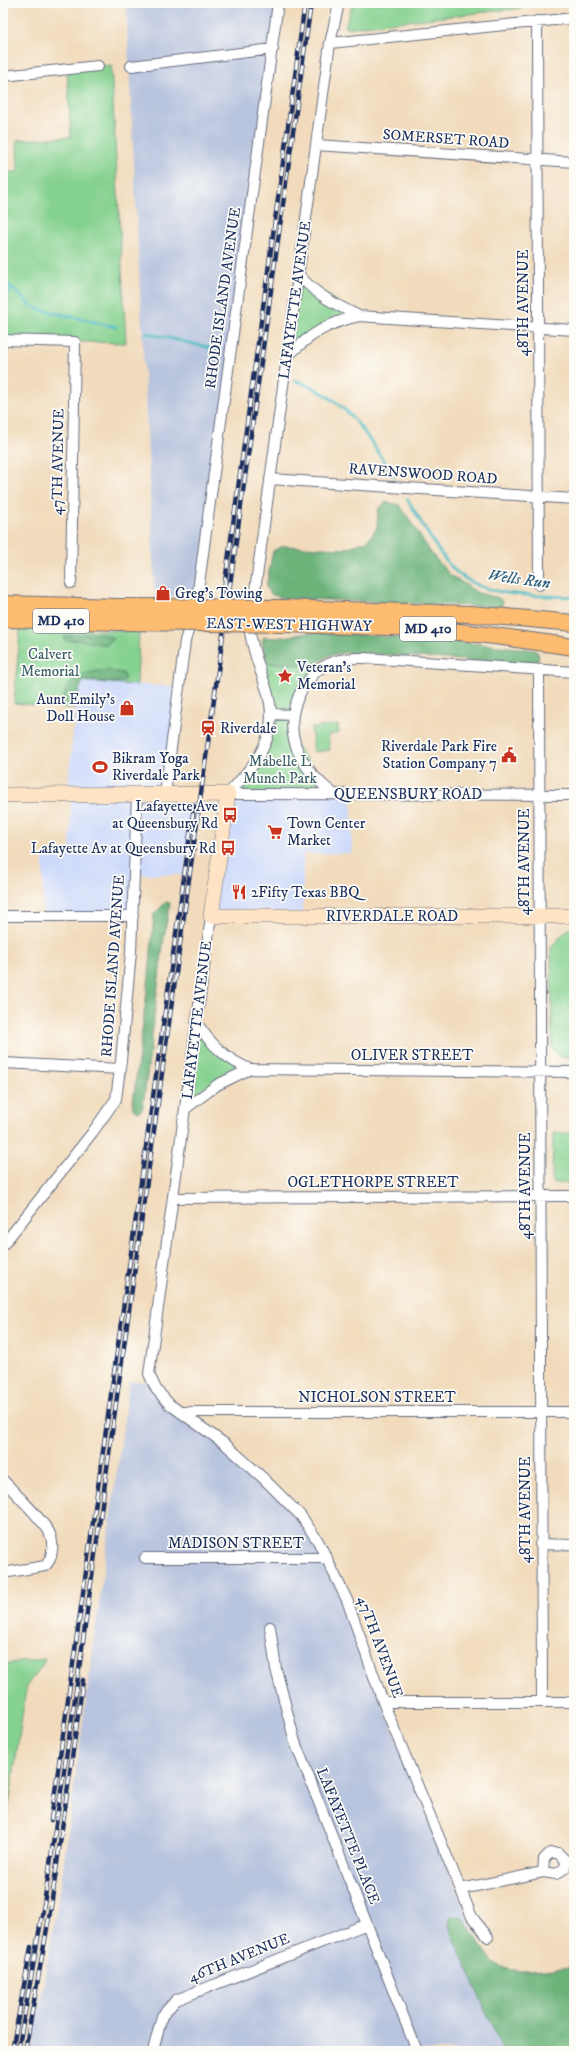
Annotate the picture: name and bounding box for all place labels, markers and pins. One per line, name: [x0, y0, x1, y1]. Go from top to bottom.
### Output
shop icon: Greg's Towing: [154, 584, 172, 602]
place label: Greg's Towing: [175, 584, 263, 603]
place label: Veteran's Memorial: [296, 658, 356, 694]
place icon: Veteran's Memorial: [276, 667, 294, 685]
place label: Aunt Emily's Doll House: [36, 690, 115, 726]
shop icon: Aunt Emily's Doll House: [118, 699, 136, 717]
station icon: Riverdale: [199, 719, 217, 737]
place label: Riverdale: [220, 719, 277, 738]
place label: Riverdale Park Fire Station Company 7: [381, 737, 497, 773]
public building icon: Riverdale Park Fire Station Company 7: [500, 746, 518, 764]
place label: Bikram Yoga Riverdale Park: [112, 749, 200, 785]
sports icon: Bikram Yoga Riverdale Park: [91, 758, 109, 776]
place label: Lafayette Ave at Queensbury Rd: [112, 797, 219, 833]
bus stop icon: Lafayette Ave at Queensbury Rd: [221, 806, 239, 824]
place label: Town Center Market: [287, 814, 366, 850]
supermarket icon: Town Center Market: [266, 823, 284, 841]
place label: Lafayette Av at Queensbury Rd: [31, 839, 217, 858]
bus stop icon: Lafayette Av at Queensbury Rd: [219, 839, 237, 857]
restaurant icon: 2Fifty Texas BBQ: [230, 883, 248, 901]
place label: 2Fifty Texas BBQ: [251, 883, 366, 902]

